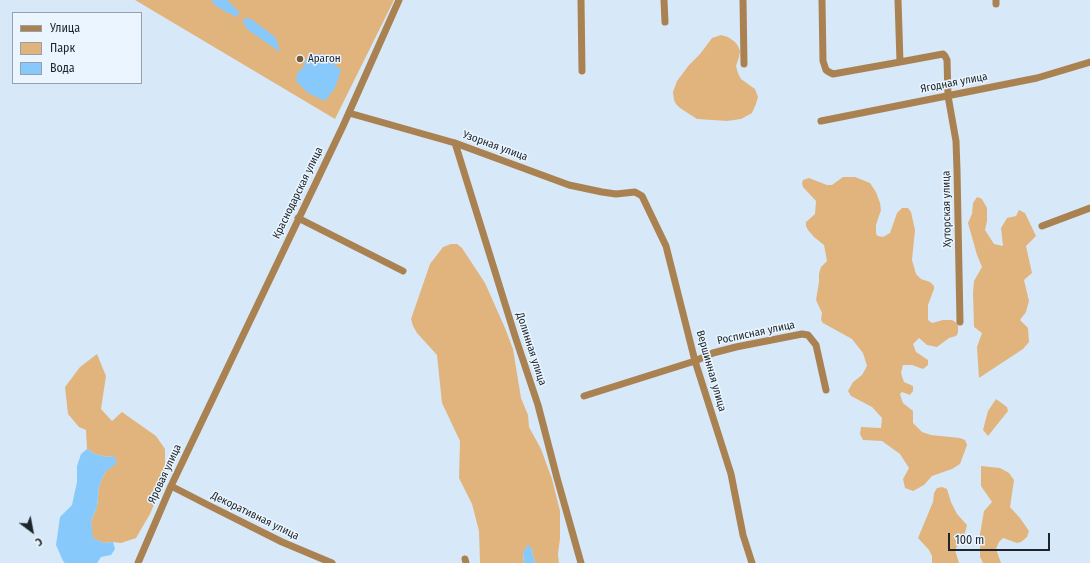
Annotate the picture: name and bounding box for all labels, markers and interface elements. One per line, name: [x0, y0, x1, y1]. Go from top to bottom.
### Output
legend: [12, 12, 142, 84]
text: Улица: [50, 21, 80, 35]
text: Парк: [50, 41, 75, 55]
place label: Арагон: [308, 52, 341, 66]
marker: Арагон: [295, 54, 305, 64]
text: Вода: [50, 61, 75, 75]
street label: Ягодная улица: [919, 70, 989, 96]
street label: Узорная улица: [461, 128, 529, 164]
street label: Краснодарская улица: [270, 145, 326, 241]
street label: Хуторская улица: [940, 171, 954, 247]
street label: Долинная улица: [513, 311, 549, 387]
street label: Росписная улица: [716, 318, 796, 348]
street label: Вершинная улица: [693, 329, 729, 413]
street label: Яровая улица: [145, 442, 185, 506]
street label: Декоративная улица: [209, 489, 301, 543]
north arrow: [12, 511, 52, 551]
scale bar: [950, 525, 1052, 551]
text: 100 m: [955, 533, 984, 547]
text: С: [33, 535, 45, 549]

